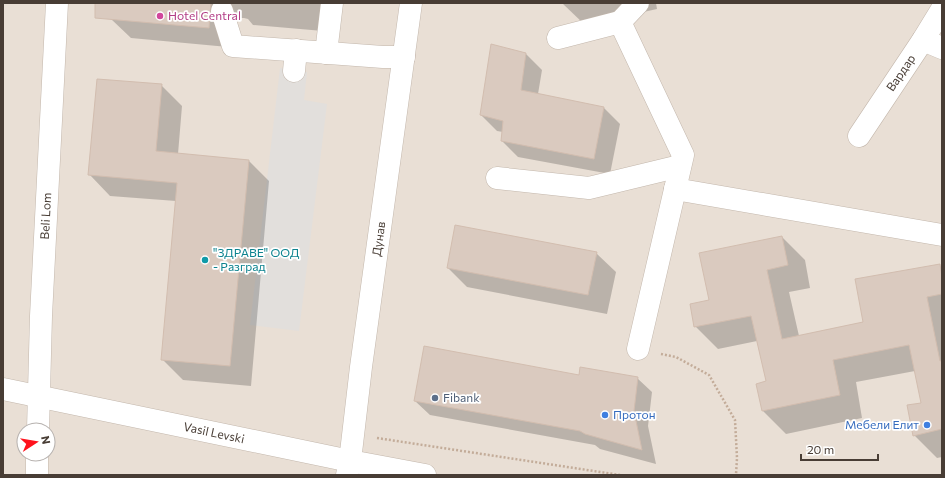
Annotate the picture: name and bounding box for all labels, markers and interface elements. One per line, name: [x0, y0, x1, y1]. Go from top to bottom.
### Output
place label: Hotel Central: [168, 8, 241, 22]
marker: Hotel Central: [155, 11, 165, 21]
street label: Вардар: [883, 51, 918, 93]
street label: Beli Lom: [37, 192, 53, 240]
street label: Дунав: [369, 221, 387, 257]
place label: "ЗДРАВЕ" ООД - Разград: [213, 245, 300, 273]
marker: "ЗДРАВЕ" ООД - Разград: [200, 255, 210, 265]
place label: Fibank: [443, 390, 480, 404]
marker: Fibank: [430, 393, 440, 403]
place label: Протон: [613, 407, 656, 421]
marker: Протон: [600, 410, 610, 420]
place label: Мебели Елит: [845, 417, 919, 431]
street label: Vasil Levski: [182, 419, 246, 445]
marker: Мебели Елит: [922, 420, 932, 430]
north arrow: [16, 422, 56, 462]
text: N: [39, 434, 53, 445]
scale bar: [801, 436, 878, 462]
text: 20 m: [807, 442, 834, 456]

